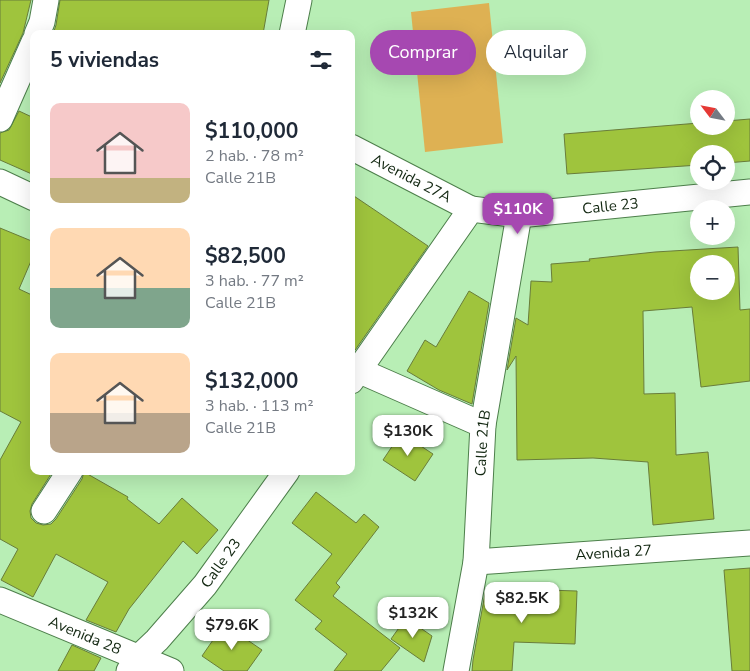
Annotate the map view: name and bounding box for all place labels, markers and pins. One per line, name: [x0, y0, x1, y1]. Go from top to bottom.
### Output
pin: $110K: [483, 192, 553, 235]
pin: $130K: [373, 414, 443, 457]
pin: $82.5K: [481, 582, 563, 624]
pin: $132K: [378, 596, 448, 639]
pin: $79.6K: [191, 608, 273, 651]

